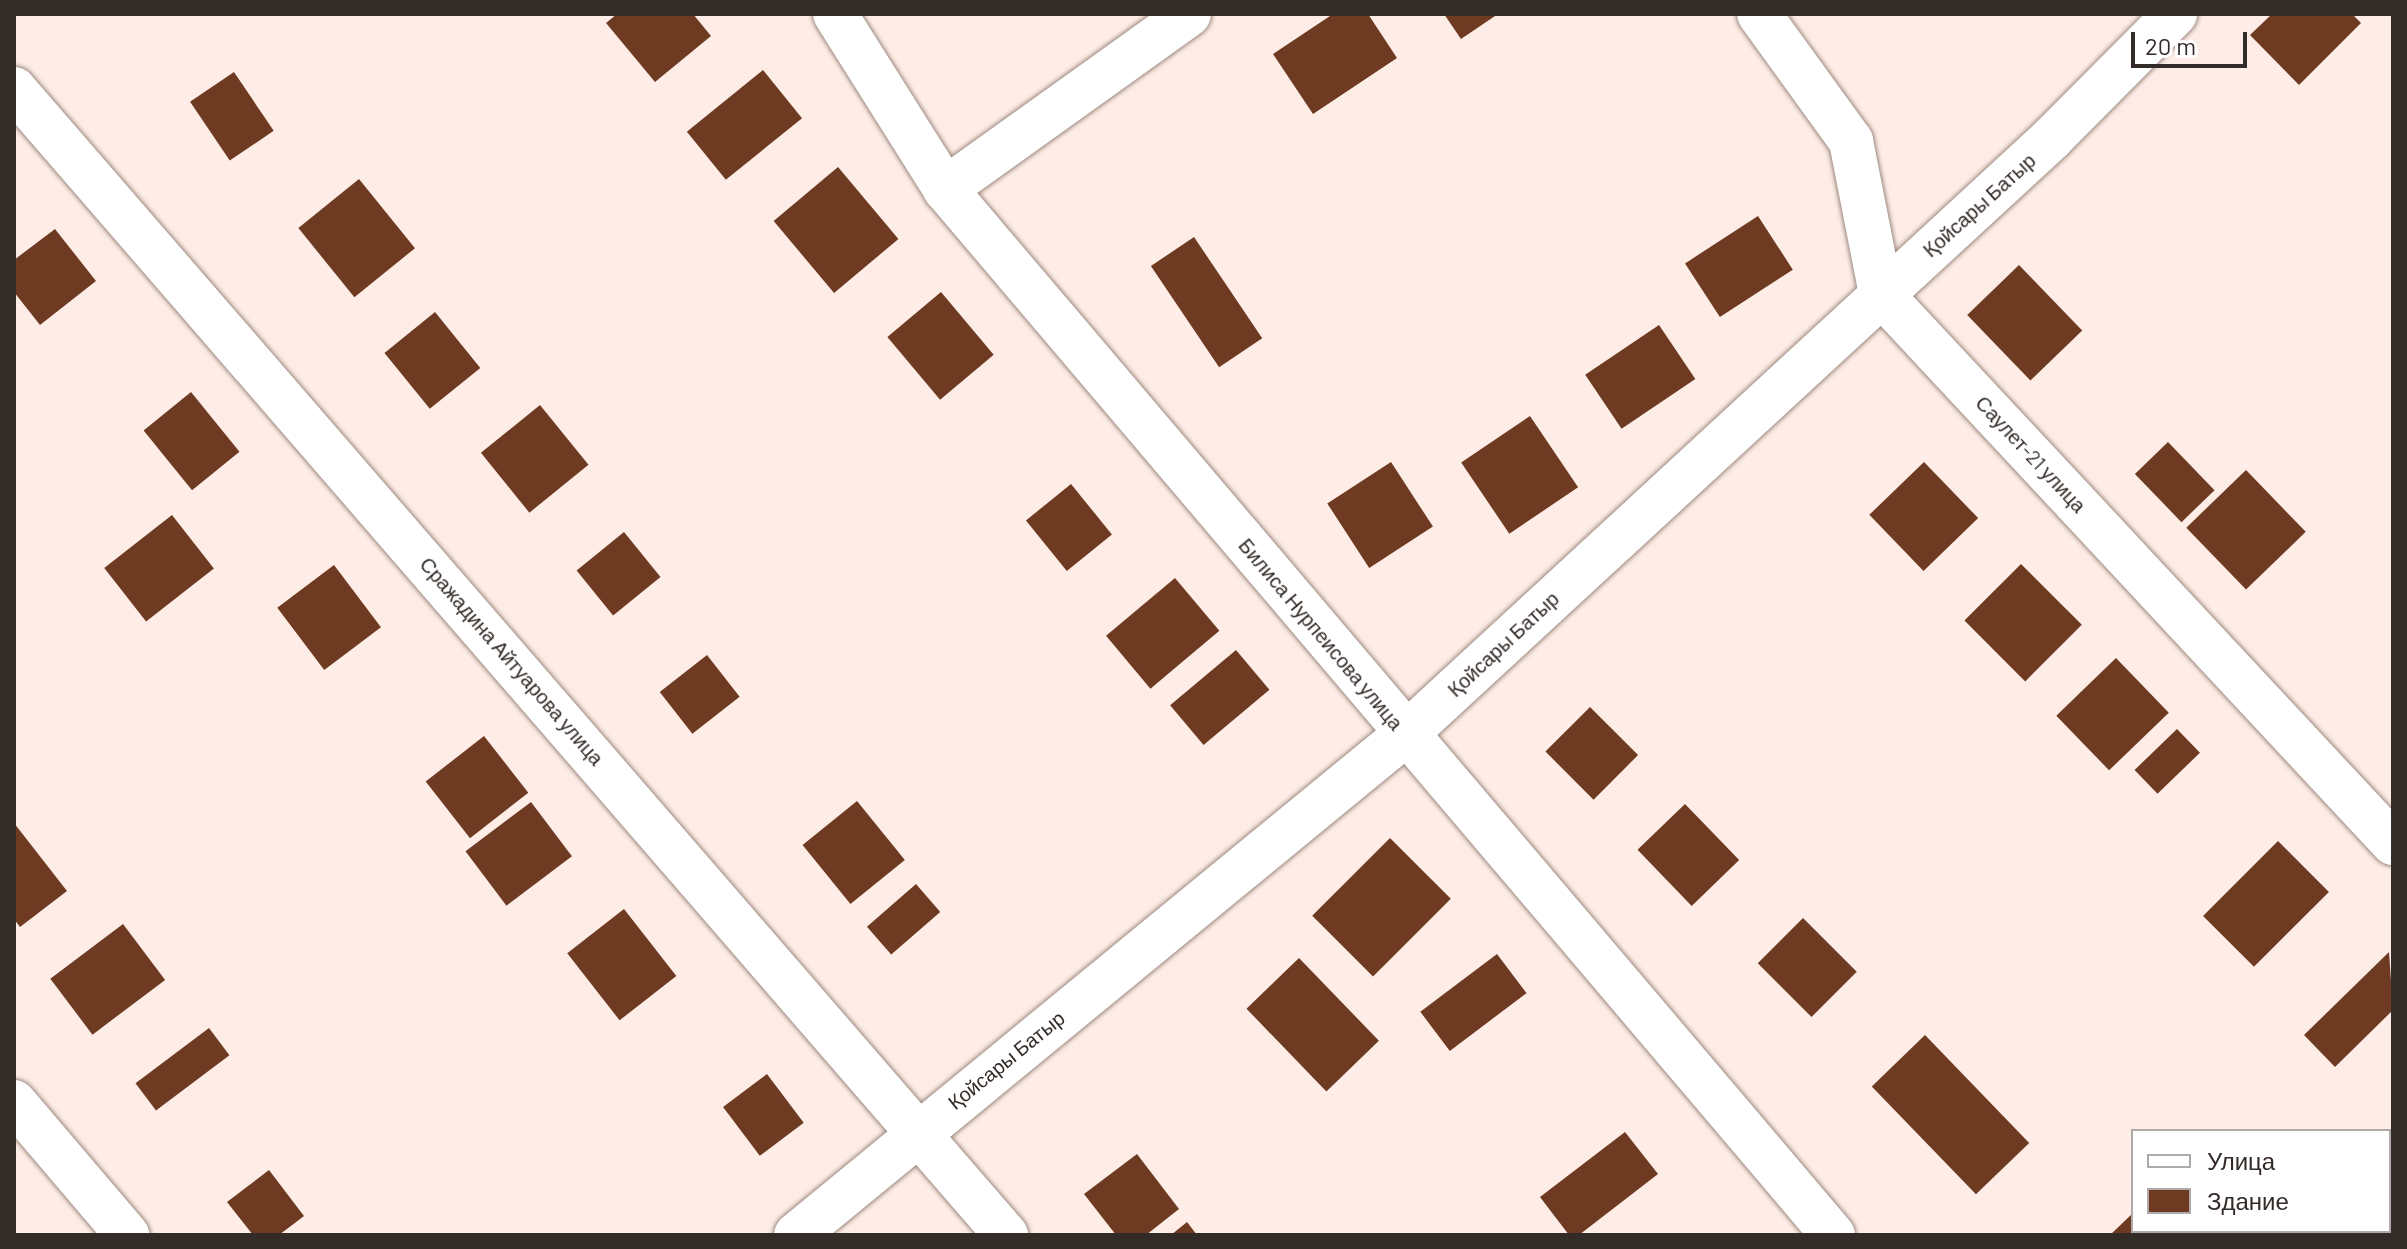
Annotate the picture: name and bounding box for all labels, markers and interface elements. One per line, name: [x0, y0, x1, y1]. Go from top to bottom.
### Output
scale bar: [2135, 16, 2251, 66]
text: 20 m: [2145, 31, 2196, 60]
street label: Қойсары Батыр: [1918, 148, 2040, 262]
street label: Саулет-21 улица: [1971, 391, 2091, 517]
street label: Билиса Нурпеисова улица: [1234, 533, 1408, 735]
street label: Сражадина Айтуарова улица: [415, 552, 609, 770]
street label: Қойсары Батыр: [1443, 586, 1563, 702]
street label: Қойсары Батыр: [943, 1006, 1069, 1114]
legend: [2131, 1129, 2391, 1233]
text: Улица: [2207, 1146, 2275, 1175]
text: Здание: [2207, 1186, 2289, 1215]

